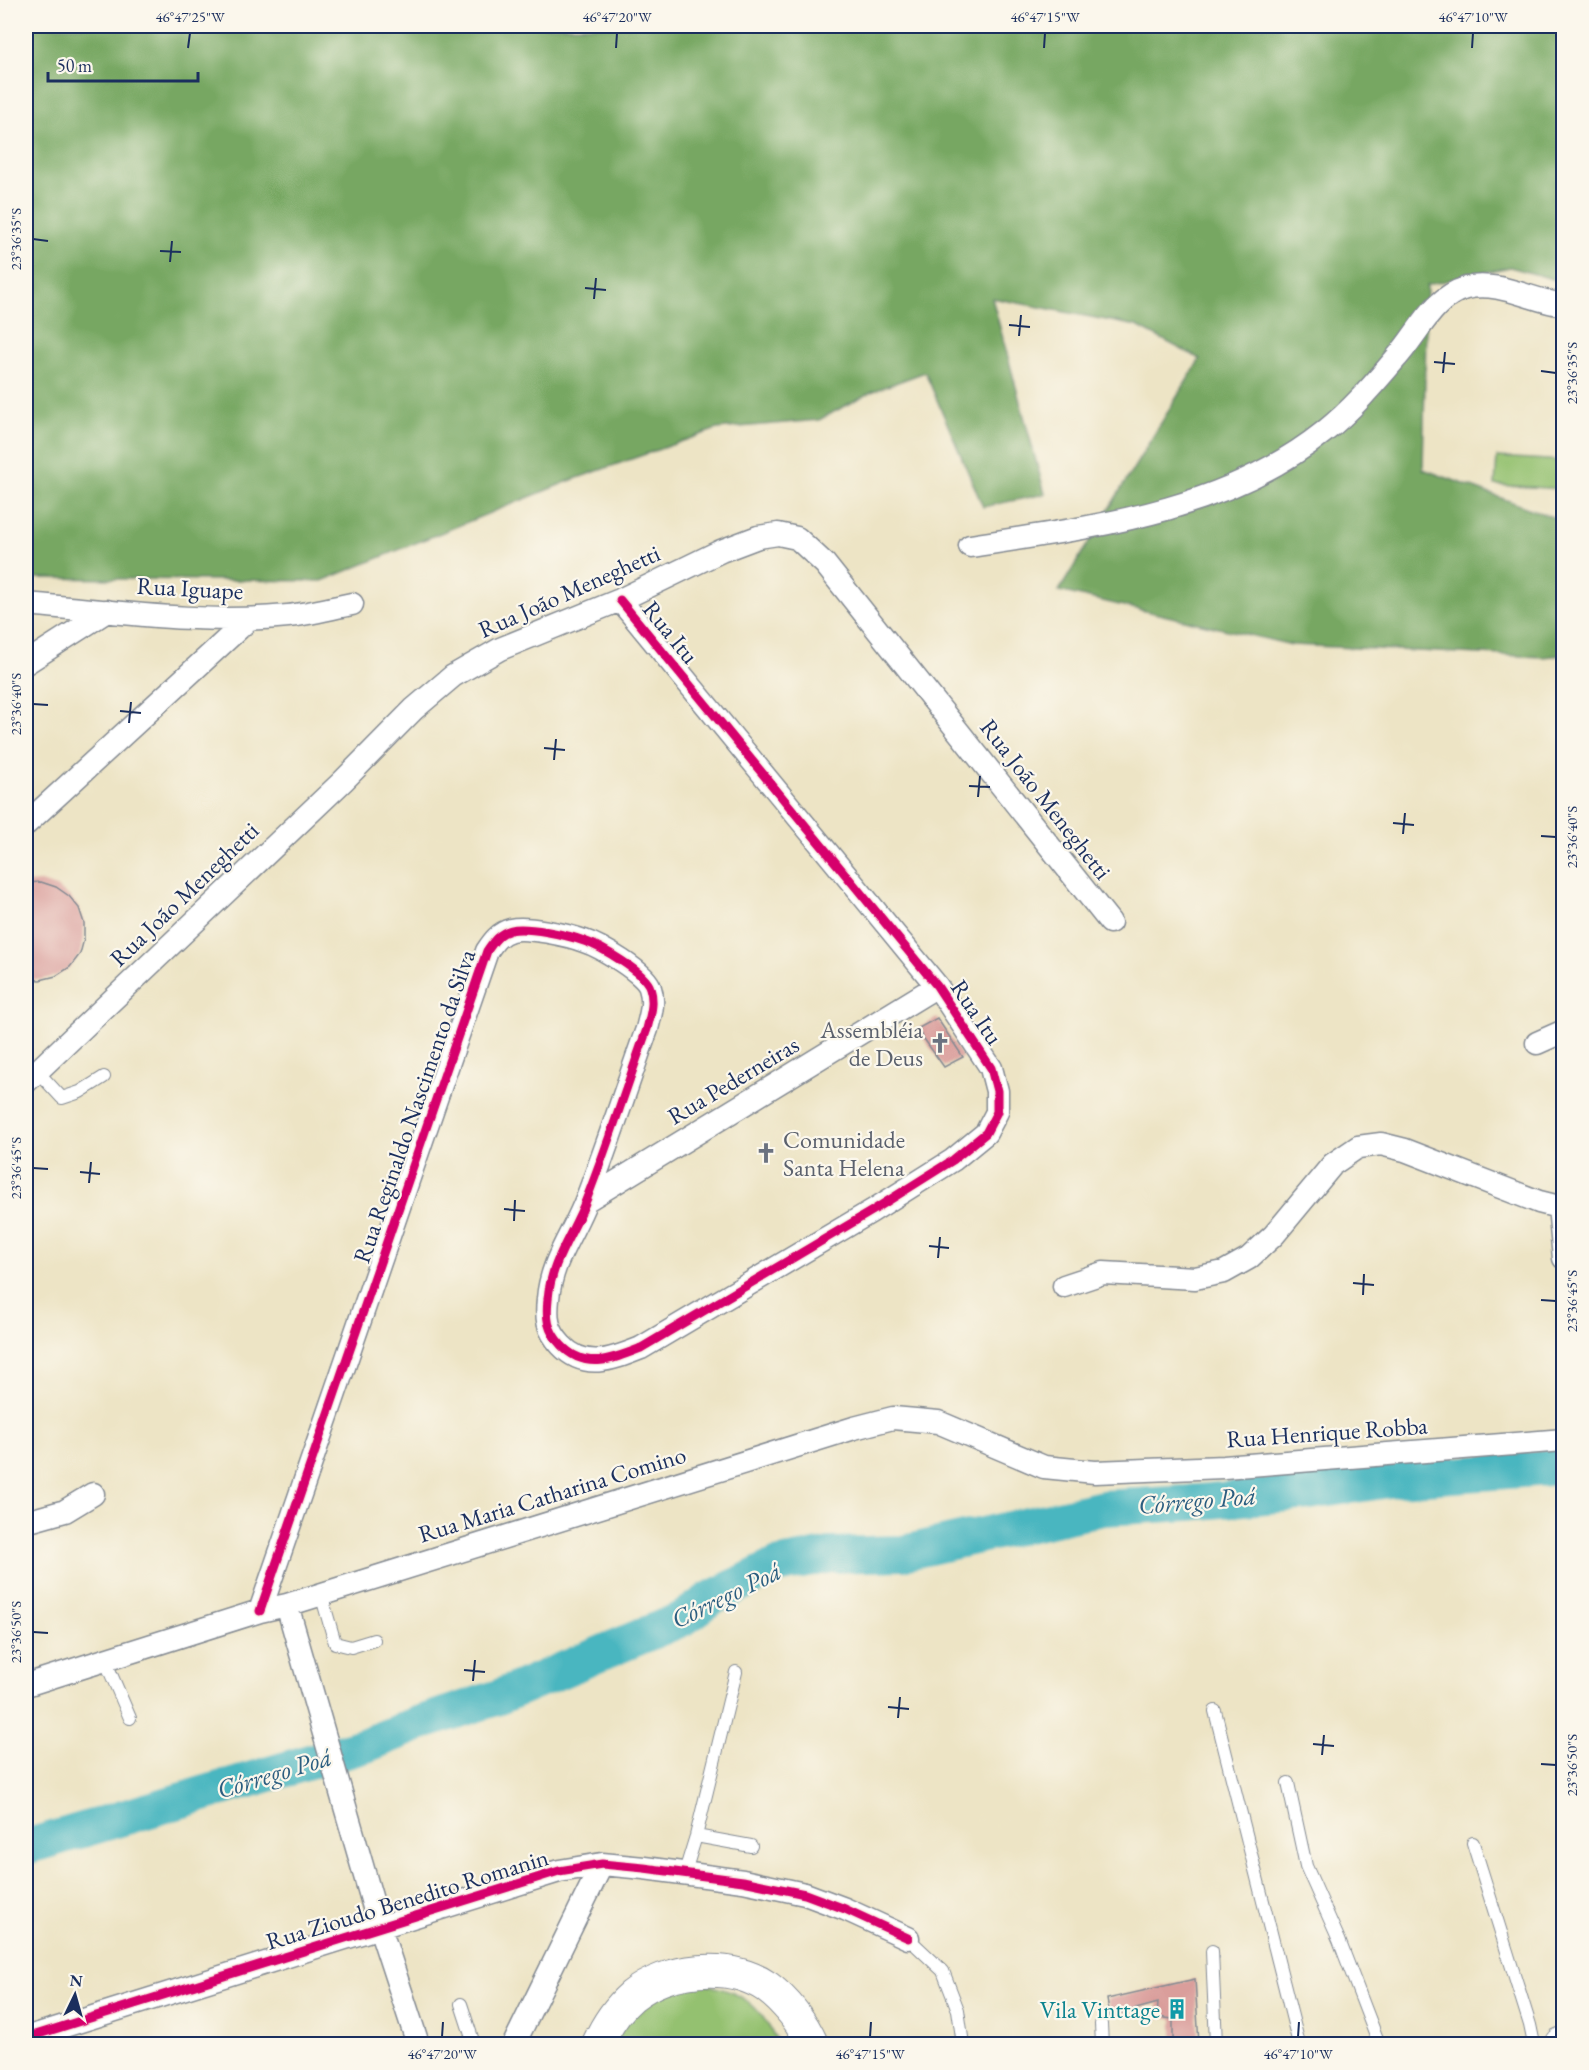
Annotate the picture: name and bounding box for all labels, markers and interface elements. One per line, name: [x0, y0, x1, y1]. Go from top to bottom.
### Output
text: 46°47'25"W: [155, 7, 225, 26]
text: 46°47'20"W: [582, 7, 652, 26]
text: 46°47'15"W: [1010, 7, 1080, 26]
text: 46°47'10"W: [1438, 7, 1508, 26]
scale bar: [48, 45, 198, 83]
text: 50 m: [57, 54, 92, 77]
text: 23°36'35"S: [6, 208, 25, 270]
text: 23°36'35"S: [1562, 342, 1581, 404]
street label: Rua João Meneghetti: [473, 537, 665, 645]
street label: Rua Iguape: [136, 570, 244, 606]
street label: Rua Itu: [636, 594, 706, 670]
text: 23°36'40"S: [6, 673, 25, 735]
street label: Rua João Meneghetti: [974, 712, 1118, 886]
text: 23°36'40"S: [1562, 806, 1581, 868]
street label: Rua João Meneghetti: [103, 815, 265, 973]
street label: Rua Reginaldo Nascimento da Silva: [346, 945, 482, 1267]
street label: Rua Itu: [944, 973, 1010, 1051]
place label: Assembléia de Deus: [819, 1014, 923, 1073]
street label: Rua Pederneiras: [662, 1029, 804, 1131]
church icon: Assembléia de Deus: [928, 1031, 952, 1055]
place label: Comunidade Santa Helena: [783, 1124, 905, 1183]
text: 23°36'45"S: [6, 1137, 25, 1199]
church icon: Comunidade Santa Helena: [754, 1141, 778, 1165]
text: 23°36'45"S: [1562, 1270, 1581, 1332]
street label: Rua Henrique Robba: [1225, 1409, 1429, 1454]
street label: Rua Maria Catharina Comino: [414, 1438, 690, 1549]
water label: Córrego Poá: [1137, 1478, 1258, 1522]
water label: Córrego Poá: [665, 1554, 787, 1636]
text: 23°36'50"S: [6, 1601, 25, 1663]
text: 23°36'50"S: [1562, 1734, 1581, 1796]
water label: Córrego Poá: [213, 1739, 336, 1807]
street label: Rua Zioudo Benedito Romanin: [262, 1841, 552, 1957]
north arrow: [45, 1965, 105, 2025]
text: N: [69, 1970, 84, 1992]
place label: Vila Vinttage: [1040, 1994, 1160, 2025]
building icon: Vila Vinttage: [1165, 1997, 1189, 2021]
text: 46°47'20"W: [407, 2044, 477, 2063]
text: 46°47'15"W: [835, 2044, 905, 2063]
text: 46°47'10"W: [1263, 2044, 1333, 2063]

